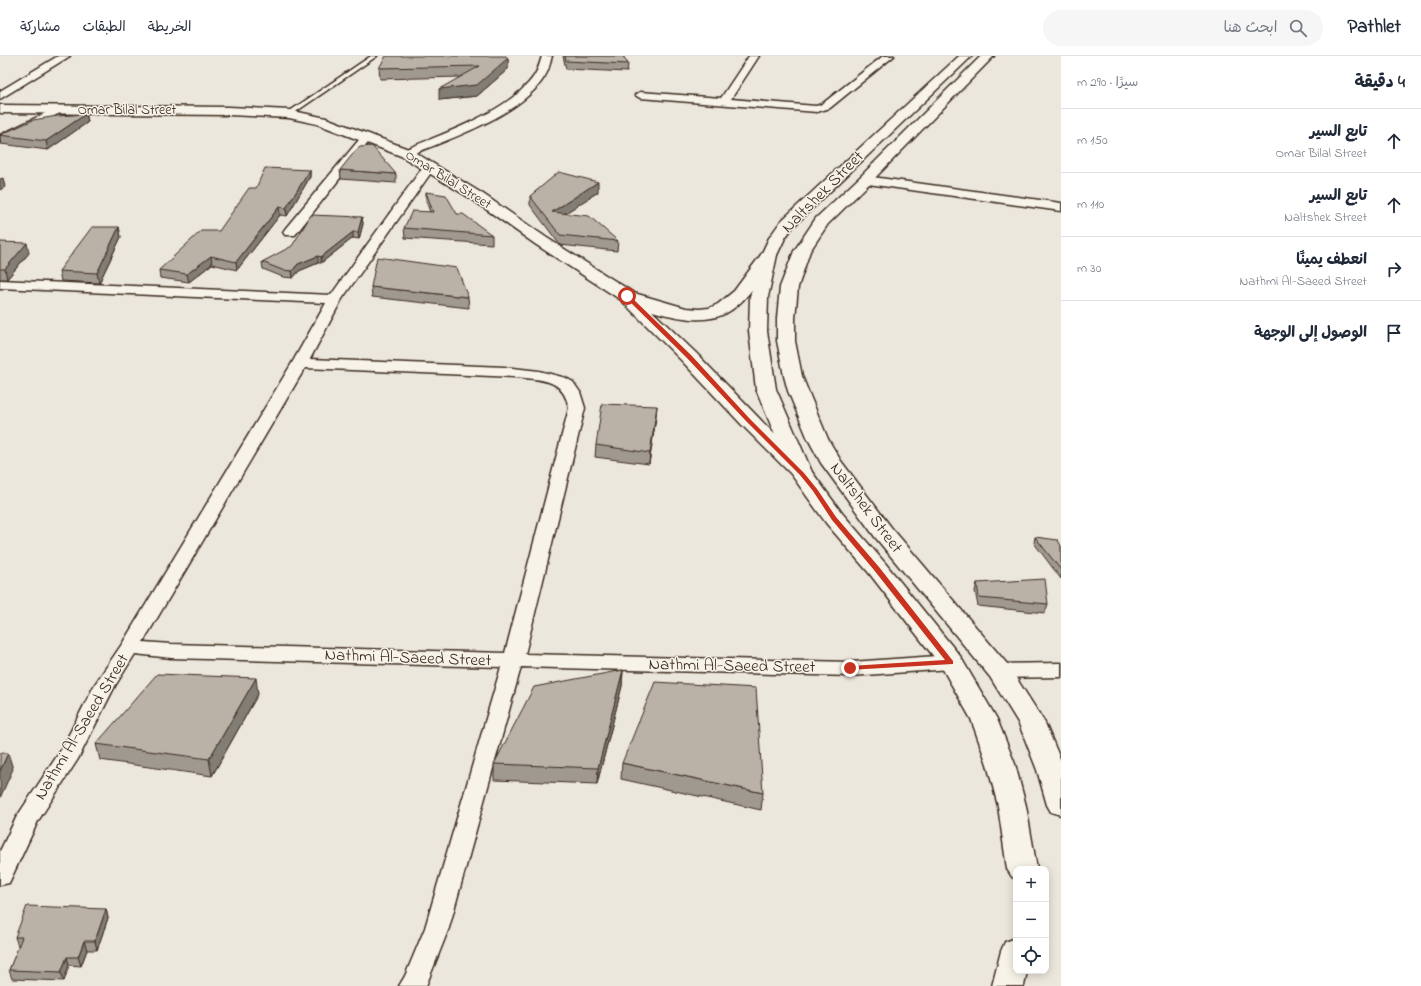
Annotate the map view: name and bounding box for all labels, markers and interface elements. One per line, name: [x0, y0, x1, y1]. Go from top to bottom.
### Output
search box: [1043, 10, 1323, 46]
text: Pathlet: [1347, 14, 1401, 41]
text: مشاركة: [20, 17, 60, 38]
text: الطبقات: [82, 17, 126, 38]
text: الخريطة: [148, 17, 191, 38]
text: ابحث هنا: [1223, 17, 1277, 39]
icon: search: [1287, 17, 1309, 39]
text: 4 دقيقة: [1355, 70, 1405, 95]
text: سيرًا · 290 m: [1077, 73, 1138, 92]
street label: Omar Bilal Street: [78, 100, 177, 121]
text: تابع السير: [1310, 121, 1367, 143]
icon: ahead: [1383, 130, 1405, 152]
text: 150 m: [1077, 131, 1108, 150]
text: Omar Bilal Street: [1276, 144, 1367, 163]
street label: Omar Bilal Street: [401, 145, 496, 215]
street label: Naltshek Street: [776, 145, 870, 239]
text: تابع السير: [1310, 185, 1367, 207]
icon: ahead: [1383, 194, 1405, 216]
text: 110 m: [1077, 195, 1104, 214]
text: Naltshek Street: [1284, 208, 1367, 227]
text: انعطف يمينًا: [1296, 249, 1367, 271]
icon: right: [1383, 258, 1405, 280]
text: 30 m: [1077, 259, 1101, 278]
text: Nathmi Al-Saeed Street: [1240, 272, 1367, 291]
route start: [618, 287, 636, 305]
text: الوصول إلى الوجهة: [1254, 322, 1367, 344]
icon: arrive: [1383, 322, 1405, 344]
street label: Naltshek Street: [823, 457, 909, 559]
street label: Nathmi Al-Saeed Street: [324, 643, 492, 673]
street label: Nathmi Al-Saeed Street: [28, 649, 136, 805]
street label: Nathmi Al-Saeed Street: [648, 652, 816, 680]
route end: [841, 659, 859, 677]
map controls: [1013, 866, 1049, 974]
button: +: [1013, 866, 1049, 902]
button: −: [1013, 902, 1049, 938]
button: locate: [1013, 938, 1049, 974]

